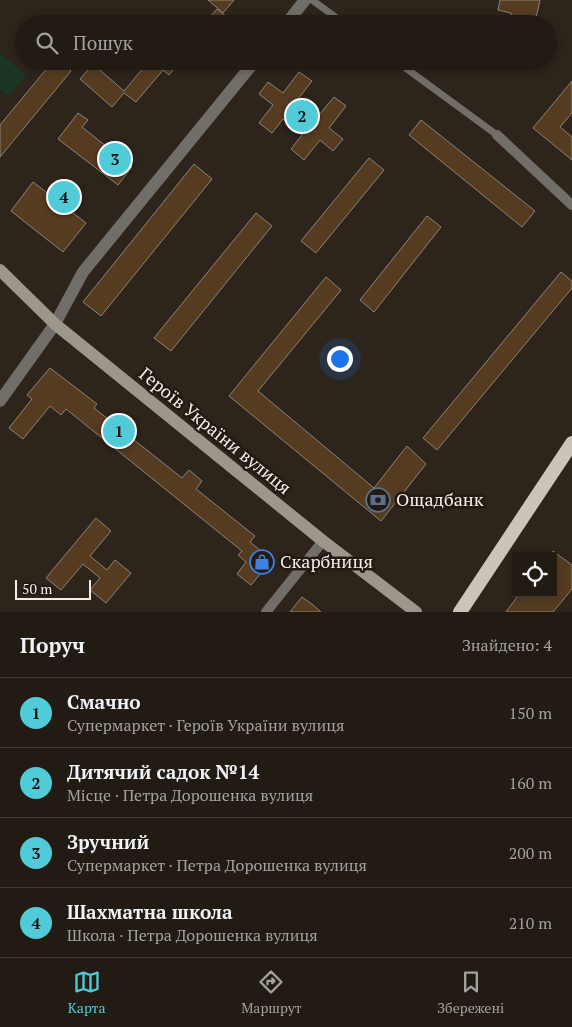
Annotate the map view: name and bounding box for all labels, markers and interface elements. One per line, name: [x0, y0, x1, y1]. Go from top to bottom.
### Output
search box: [15, 15, 557, 70]
icon: search: [33, 29, 61, 57]
text: Пошук: [73, 30, 133, 55]
pin: 2: [286, 97, 318, 135]
pin: 3: [99, 140, 131, 178]
pin: 4: [48, 178, 80, 216]
your location: [327, 346, 353, 372]
street label: Героїв України вулиця: [135, 361, 297, 499]
pin: 1: [103, 412, 135, 450]
bank icon: Ощадбанк: [365, 487, 391, 513]
place label: Ощадбанк: [396, 487, 484, 511]
shop icon: Скарбниця: [249, 549, 275, 575]
place label: Скарбниця: [280, 549, 373, 573]
map controls: [512, 552, 557, 597]
button: locate: [512, 552, 557, 597]
scale bar: [15, 577, 91, 600]
text: 50 m: [22, 579, 52, 598]
text: Поруч: [20, 631, 85, 659]
text: Знайдено: 4: [462, 634, 552, 656]
text: Смачно: [67, 689, 141, 714]
text: 1: [31, 702, 41, 724]
text: 150 m: [509, 702, 552, 724]
text: Супермаркет · Героїв України вулиця: [67, 714, 345, 736]
text: Дитячий садок №14: [67, 759, 259, 784]
text: 2: [31, 772, 41, 794]
text: 160 m: [509, 772, 552, 794]
text: Місце · Петра Дорошенка вулиця: [67, 784, 313, 806]
text: Зручний: [67, 829, 149, 854]
text: 3: [31, 842, 41, 864]
text: 200 m: [509, 842, 552, 864]
text: Супермаркет · Петра Дорошенка вулиця: [67, 854, 367, 876]
text: Шахматна школа: [67, 899, 233, 924]
text: 4: [31, 912, 41, 934]
text: 210 m: [509, 912, 552, 934]
text: Школа · Петра Дорошенка вулиця: [67, 924, 318, 946]
tab: Карта: [68, 968, 106, 1017]
tab: Маршрут: [241, 968, 302, 1017]
tab: Збережені: [437, 968, 504, 1017]

